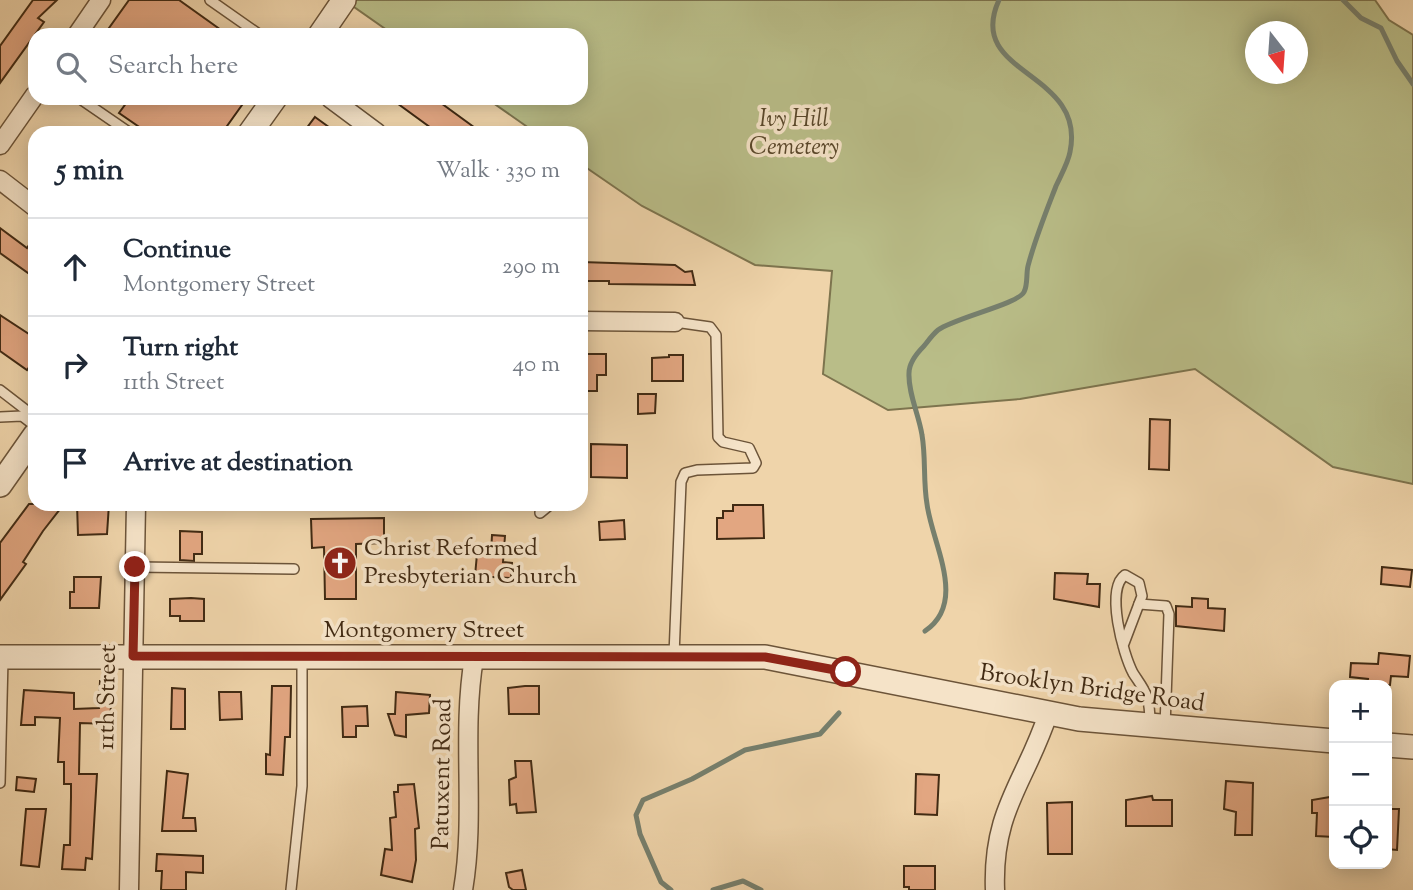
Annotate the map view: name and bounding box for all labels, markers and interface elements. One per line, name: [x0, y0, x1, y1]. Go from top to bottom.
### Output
north arrow: [1245, 21, 1308, 84]
search box: [28, 28, 588, 105]
icon: search: [52, 48, 90, 86]
text: Search here: [108, 48, 238, 85]
park label: Ivy Hill Cemetery: [749, 103, 839, 165]
text: 5 min: [56, 150, 124, 193]
text: Walk · 330 m: [436, 155, 560, 188]
text: Continue: [123, 232, 231, 269]
icon: ahead: [56, 248, 94, 286]
text: 290 m: [502, 251, 560, 284]
text: Montgomery Street: [123, 269, 315, 302]
text: Turn right: [123, 330, 238, 367]
icon: right: [56, 346, 94, 384]
text: 40 m: [513, 349, 560, 382]
text: 11th Street: [123, 367, 224, 400]
icon: arrive: [56, 444, 94, 482]
text: Arrive at destination: [123, 445, 353, 482]
place label: Christ Reformed Presbyterian Church: [364, 532, 577, 594]
church icon: Christ Reformed Presbyterian Church: [321, 544, 359, 582]
route end: [119, 551, 150, 582]
street label: Montgomery Street: [324, 614, 524, 648]
street label: 11th Street: [90, 644, 126, 750]
route start: [830, 656, 861, 687]
street label: Brooklyn Bridge Road: [977, 656, 1207, 722]
map controls: [1329, 680, 1392, 869]
button: +: [1329, 680, 1392, 743]
street label: Patuxent Road: [425, 698, 461, 850]
button: −: [1329, 743, 1392, 806]
button: locate: [1329, 806, 1392, 869]

